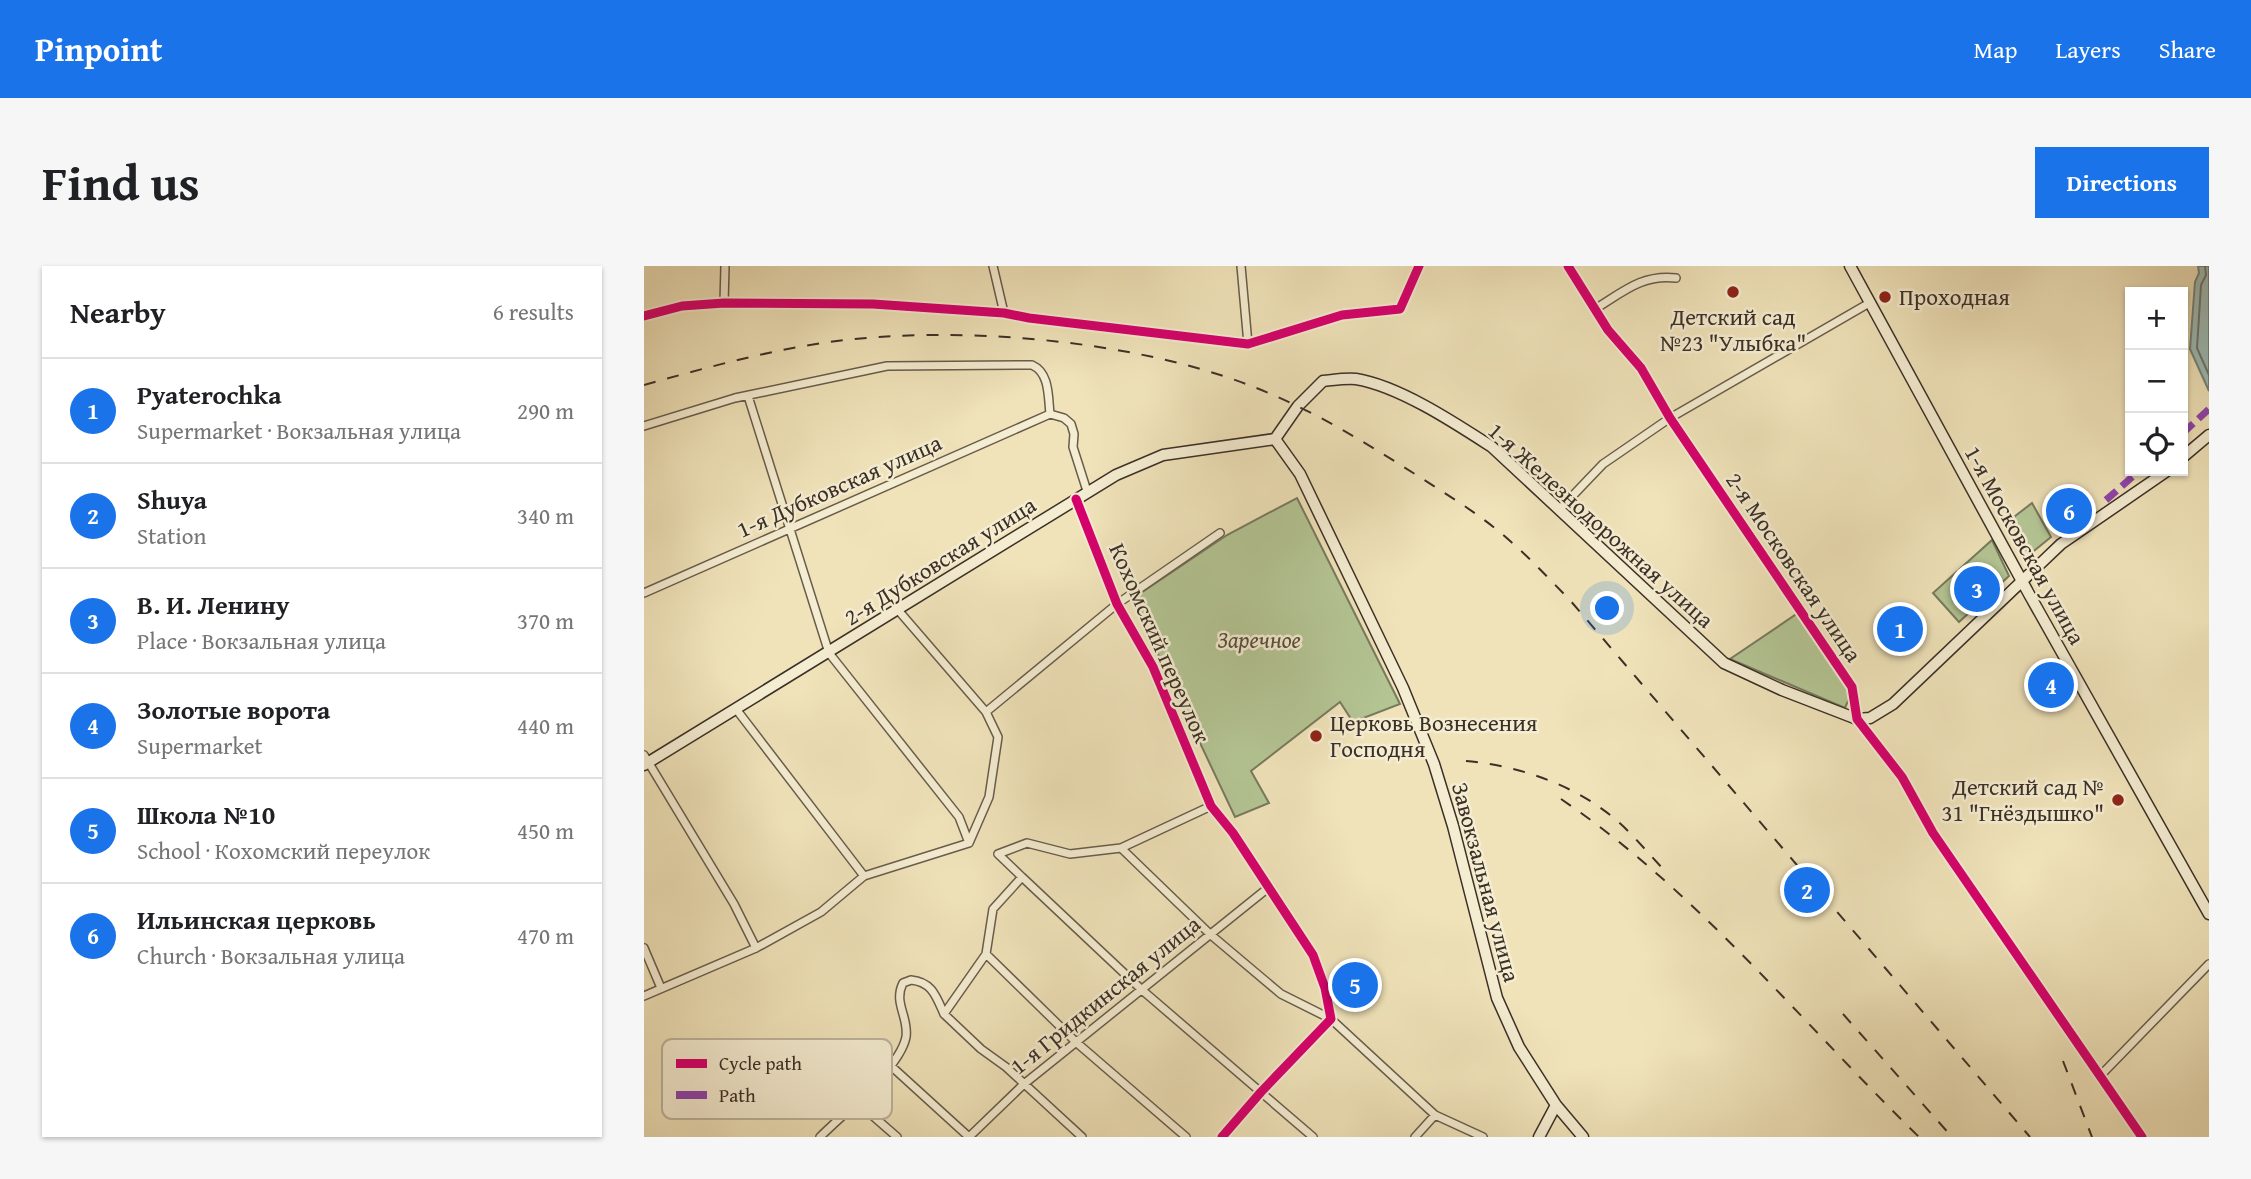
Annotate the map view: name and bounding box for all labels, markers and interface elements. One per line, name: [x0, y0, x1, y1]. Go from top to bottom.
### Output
text: Pinpoint: [35, 25, 162, 73]
text: Map: [1974, 32, 2017, 67]
text: Layers: [2055, 32, 2121, 67]
text: Share: [2159, 32, 2216, 67]
text: Find us: [42, 146, 200, 218]
button: Directions: [2035, 147, 2209, 218]
place label: Проходная: [1899, 280, 2010, 313]
marker: Детский сад №23 "Улыбка": [1725, 284, 1741, 300]
map controls: [2125, 287, 2188, 476]
button: +: [2125, 287, 2188, 350]
marker: Проходная: [1877, 289, 1893, 305]
text: Nearby: [70, 290, 166, 334]
text: 6 results: [493, 295, 574, 328]
place label: Детский сад №23 "Улыбка": [1660, 300, 1806, 359]
button: −: [2125, 350, 2188, 413]
text: Pyaterochka: [137, 375, 281, 414]
text: 1: [87, 394, 99, 427]
text: 290 m: [517, 394, 574, 427]
button: locate: [2125, 413, 2188, 476]
text: Supermarket · Вокзальная улица: [137, 414, 461, 447]
street label: 1-я Железнодорожная улица: [1481, 414, 1722, 635]
street label: 1-я Дубковская улица: [731, 426, 946, 546]
street label: 1-я Московская улица: [1957, 439, 2094, 650]
street label: 2-я Московская улица: [1718, 465, 1870, 668]
text: Shuya: [137, 480, 207, 519]
pin: 6: [2046, 485, 2092, 537]
street label: 2-я Дубковская улица: [837, 488, 1042, 633]
text: 2: [87, 499, 99, 532]
text: 340 m: [517, 499, 574, 532]
text: Station: [137, 519, 206, 552]
street label: Кохомский переулок: [1102, 538, 1219, 748]
pin: 3: [1954, 563, 2000, 615]
text: В. И. Ленину: [137, 585, 290, 624]
your location: [1590, 591, 1624, 625]
pin: 1: [1877, 603, 1923, 655]
text: 3: [87, 604, 99, 637]
text: 370 m: [517, 604, 574, 637]
park label: Заречное: [1217, 623, 1301, 656]
text: Place · Вокзальная улица: [137, 624, 386, 657]
pin: 4: [2028, 659, 2074, 711]
text: Золотые ворота: [137, 690, 330, 729]
place label: Церковь Вознесения Господня: [1330, 706, 1538, 765]
text: 4: [87, 709, 99, 742]
text: 440 m: [517, 709, 574, 742]
marker: Церковь Вознесения Господня: [1308, 728, 1324, 744]
text: Supermarket: [137, 729, 263, 762]
place label: Детский сад № 31 "Гнёздышко": [1942, 770, 2104, 829]
street label: Завокзальная улица: [1444, 778, 1529, 985]
marker: Детский сад № 31 "Гнёздышко": [2110, 792, 2126, 808]
text: Школа №10: [137, 795, 275, 834]
text: 5: [87, 814, 99, 847]
text: 450 m: [517, 814, 574, 847]
text: School · Кохомский переулок: [137, 834, 430, 867]
pin: 2: [1784, 864, 1830, 916]
text: Ильинская церковь: [137, 900, 376, 939]
street label: 1-я Гридкинская улица: [1002, 907, 1207, 1082]
text: 6: [87, 919, 99, 952]
text: 470 m: [517, 919, 574, 952]
text: Church · Вокзальная улица: [137, 939, 405, 972]
pin: 5: [1332, 959, 1378, 1011]
legend: [662, 1039, 892, 1119]
text: Cycle path: [719, 1049, 802, 1077]
text: Path: [719, 1081, 756, 1109]

